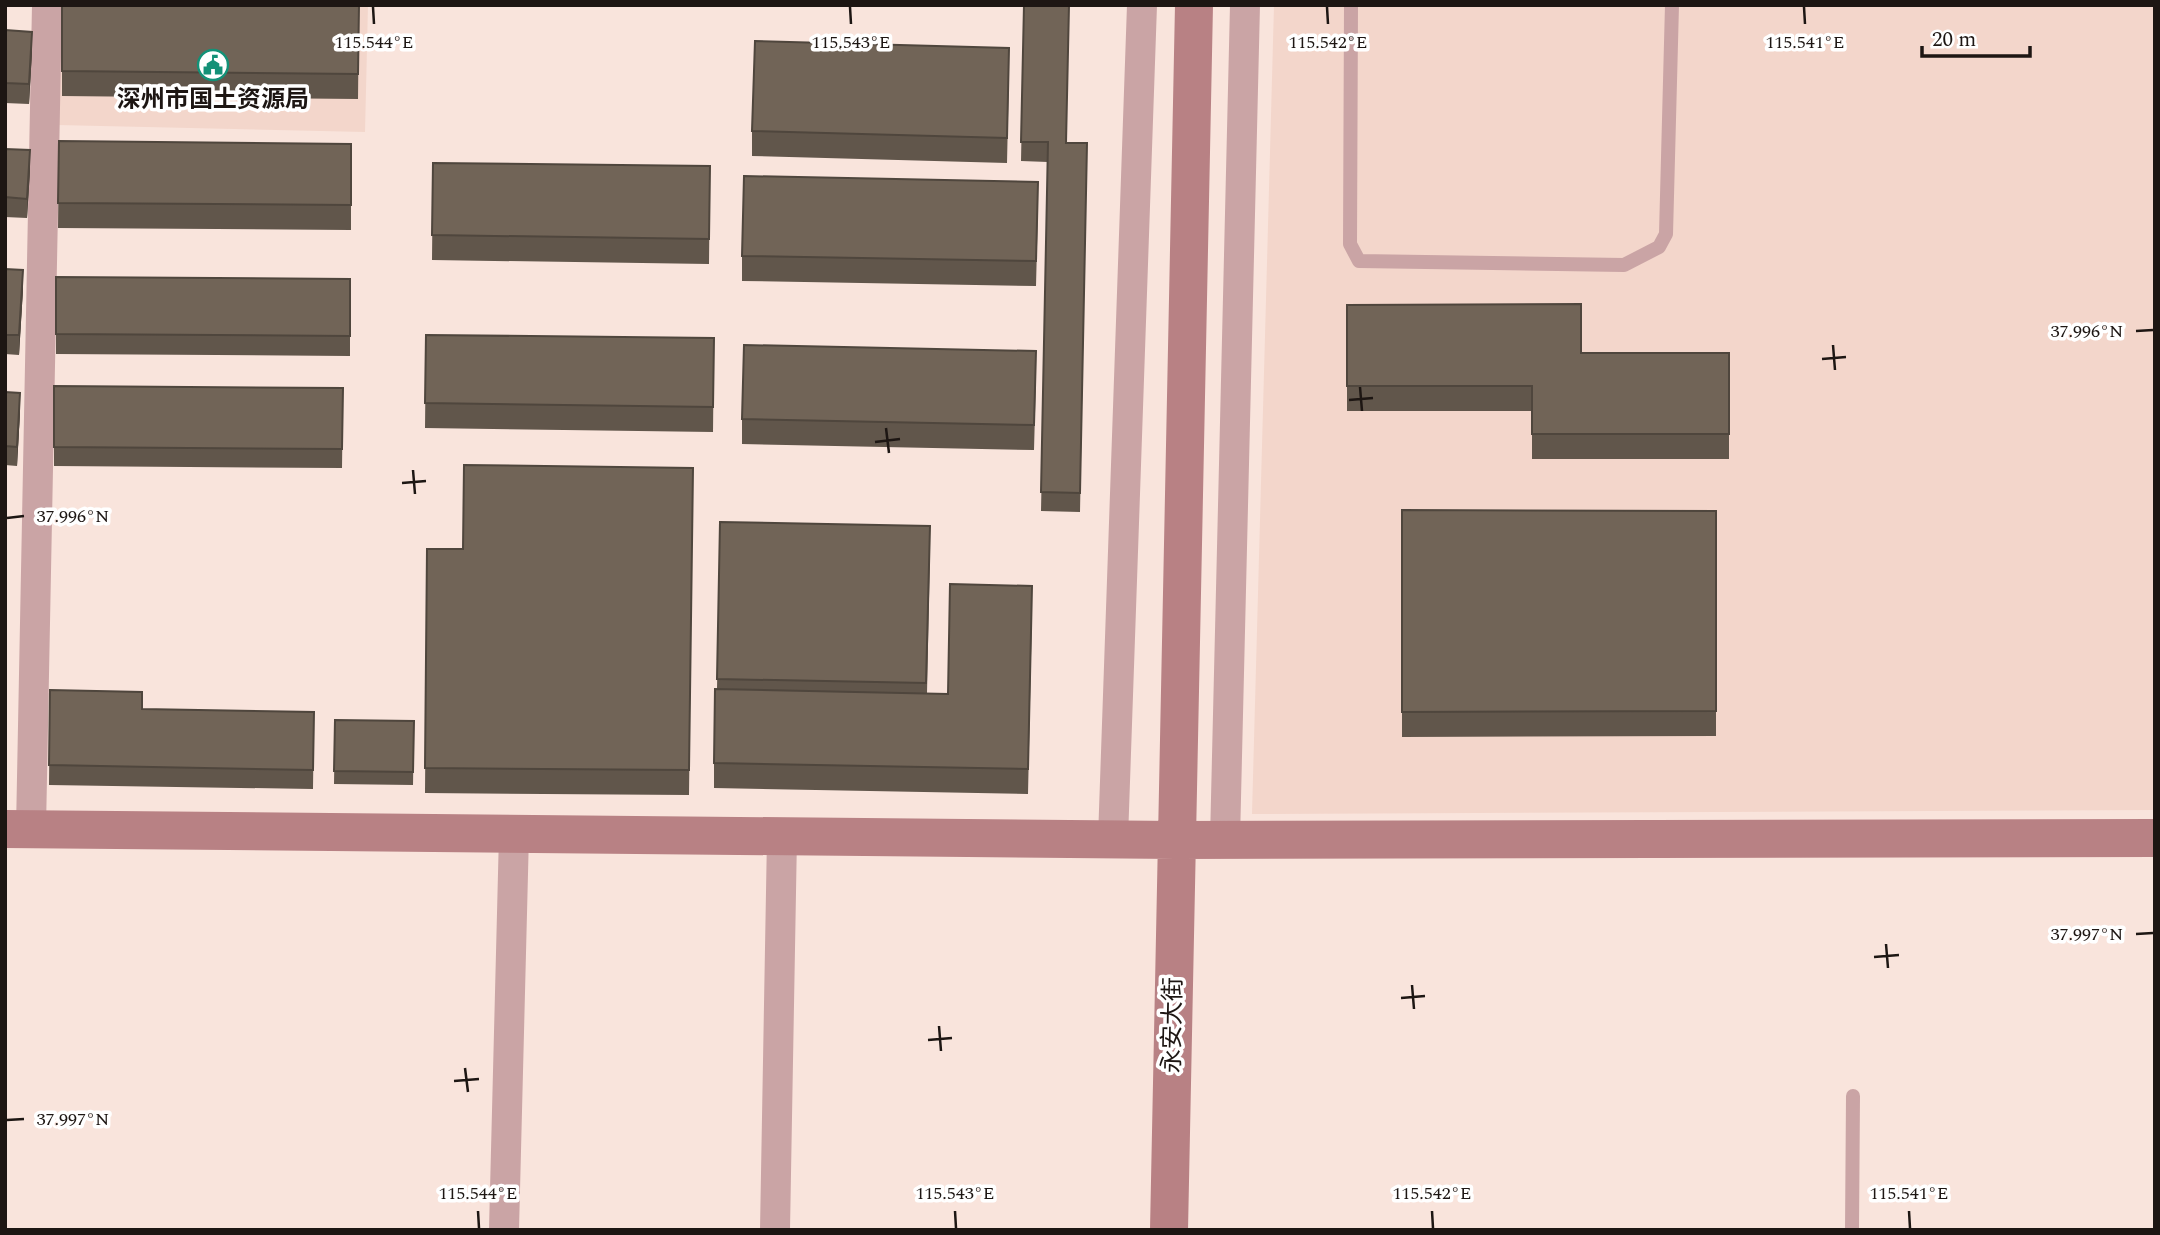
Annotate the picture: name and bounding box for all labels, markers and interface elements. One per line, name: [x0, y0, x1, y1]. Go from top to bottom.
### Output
scale bar: [1922, 14, 2030, 58]
text: 20 m: [1932, 24, 1976, 56]
text: 115.544°E: [334, 29, 414, 56]
text: 115.543°E: [811, 29, 891, 56]
text: 115.542°E: [1288, 29, 1368, 56]
text: 115.541°E: [1765, 29, 1845, 56]
public building icon: 深州市国土资源局: [196, 48, 230, 82]
place label: 深州市国土资源局: [117, 82, 309, 118]
text: 37.996°N: [2051, 318, 2123, 345]
text: 37.996°N: [37, 503, 109, 530]
text: 37.997°N: [2051, 921, 2123, 948]
street label: 永安大街: [1154, 977, 1192, 1073]
text: 37.997°N: [37, 1106, 109, 1133]
text: 115.544°E: [438, 1180, 518, 1207]
text: 115.543°E: [915, 1180, 995, 1207]
text: 115.542°E: [1392, 1180, 1472, 1207]
text: 115.541°E: [1869, 1180, 1949, 1207]

